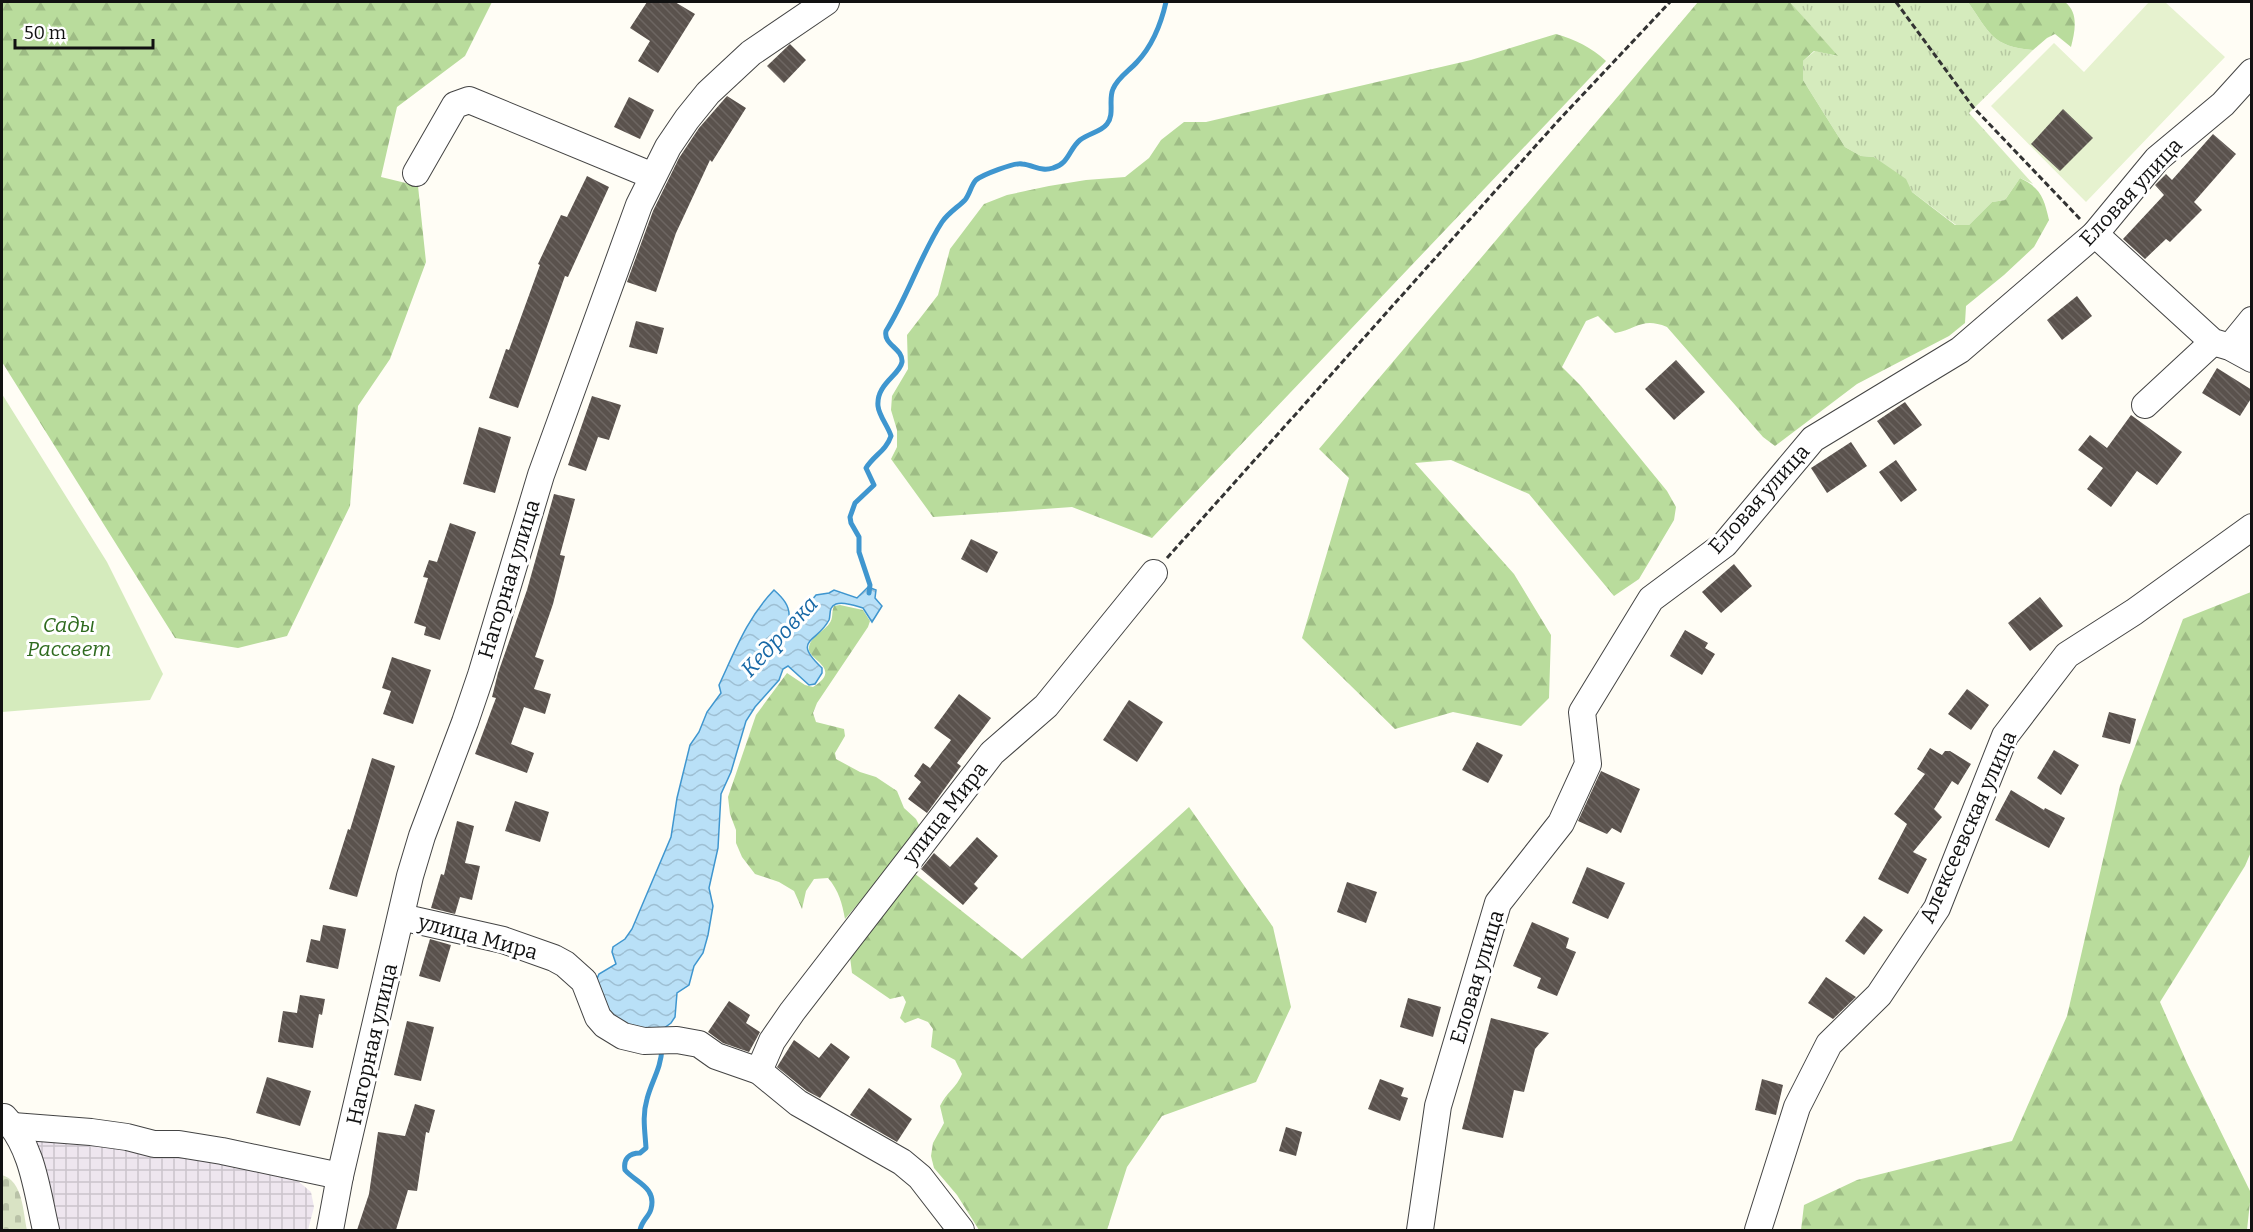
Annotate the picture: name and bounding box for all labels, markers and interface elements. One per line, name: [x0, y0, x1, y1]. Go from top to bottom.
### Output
scale bar: [15, 12, 153, 50]
text: 50 m: [24, 22, 66, 44]
street label: Еловая улица: [2074, 132, 2188, 252]
street label: Еловая улица: [1703, 438, 1815, 559]
street label: Нагорная улица: [472, 496, 546, 662]
water label: Кедровка: [735, 590, 823, 682]
park label: Сады Рассвет: [27, 612, 111, 662]
street label: Алексеевская улица: [1914, 727, 2022, 927]
street label: улица Мира: [896, 756, 993, 870]
street label: Еловая улица: [1444, 906, 1510, 1047]
street label: улица Мира: [414, 908, 541, 966]
street label: Нагорная улица: [341, 960, 403, 1127]

